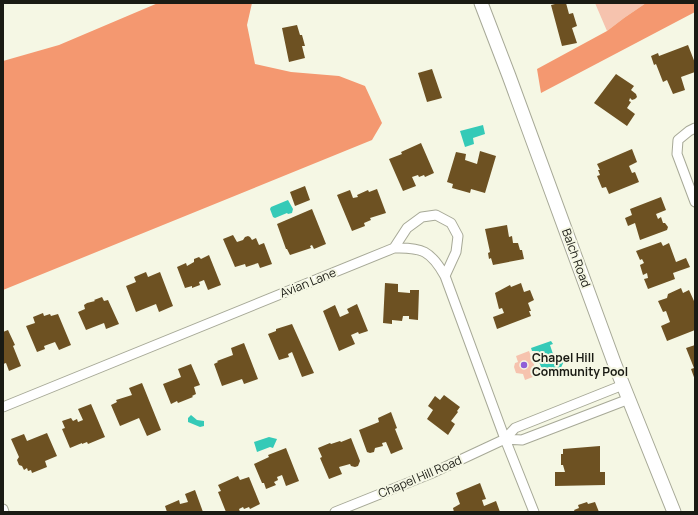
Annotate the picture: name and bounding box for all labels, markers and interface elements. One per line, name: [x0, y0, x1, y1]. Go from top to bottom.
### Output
street label: Balch Road: [558, 226, 595, 290]
street label: Avian Lane: [277, 264, 338, 301]
place label: Chapel Hill Community Pool: [532, 349, 628, 380]
marker: Chapel Hill Community Pool: [519, 360, 529, 370]
street label: Chapel Hill Road: [375, 451, 464, 502]

